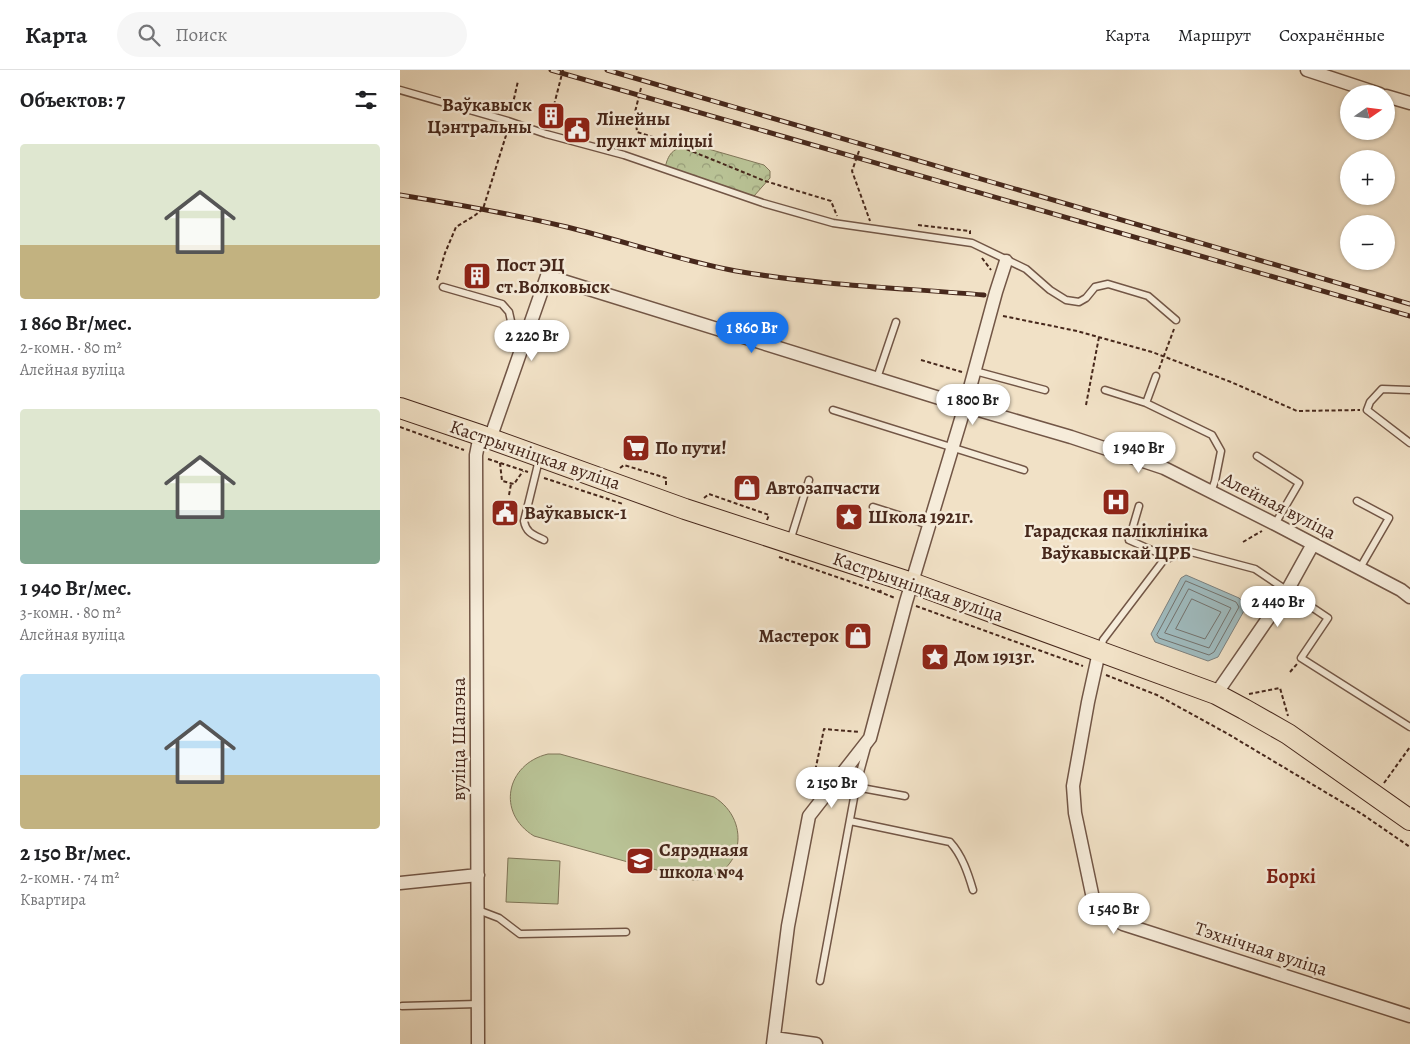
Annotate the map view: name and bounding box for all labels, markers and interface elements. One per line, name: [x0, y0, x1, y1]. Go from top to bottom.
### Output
search box: [117, 12, 467, 57]
text: Карта: [25, 19, 87, 51]
icon: search: [135, 21, 163, 49]
text: Поиск: [175, 22, 227, 48]
text: Карта: [1105, 23, 1150, 47]
text: Маршрут: [1178, 23, 1251, 47]
text: Сохранённые: [1279, 23, 1385, 47]
north arrow: [1340, 85, 1395, 140]
map controls: [1340, 85, 1395, 270]
text: Объектов: 7: [20, 86, 125, 114]
icon: filters: [352, 86, 380, 114]
place label: Ваўкавыск Цэнтральны: [427, 92, 532, 140]
building icon: Ваўкавыск Цэнтральны: [536, 101, 566, 131]
place label: Лінейны пункт міліцыі: [596, 106, 713, 154]
public building icon: Лінейны пункт міліцыі: [562, 115, 592, 145]
button: +: [1340, 150, 1395, 205]
icon: home: [155, 177, 245, 267]
button: −: [1340, 215, 1395, 270]
place label: Пост ЭЦ ст.Волковыск: [496, 252, 610, 300]
building icon: Пост ЭЦ ст.Волковыск: [462, 261, 492, 291]
text: 1 860 Br/мес.: [20, 309, 132, 337]
pin: 1 860 Br: [700, 312, 804, 354]
text: 1 860 Br: [726, 317, 778, 339]
pin: 2 220 Br: [480, 320, 584, 362]
text: 2 220 Br: [505, 325, 559, 347]
text: 2-комн. · 80 m²: [20, 337, 122, 359]
text: Алейная вуліца: [20, 359, 125, 381]
pin: 1 800 Br: [921, 384, 1025, 426]
text: 1 800 Br: [947, 389, 999, 411]
street label: Кастрычніцкая вуліца: [446, 414, 624, 497]
pin: 1 940 Br: [1087, 432, 1191, 474]
supermarket icon: По пути!: [621, 433, 651, 463]
place label: По пути!: [655, 435, 727, 461]
text: 1 940 Br: [1114, 437, 1164, 459]
icon: home: [155, 442, 245, 532]
street label: Алейная вуліца: [1217, 466, 1341, 546]
shop icon: Автозапчасти: [732, 473, 762, 503]
place label: Автозапчасти: [765, 475, 880, 501]
hospital icon: Гарадская паліклініка Ваўкавыскай ЦРБ: [1101, 487, 1131, 517]
public building icon: Ваўкавыск-1: [490, 498, 520, 528]
place label: Ваўкавыск-1: [524, 500, 627, 526]
place icon: Школа 1921г.: [834, 502, 864, 532]
place label: Школа 1921г.: [868, 504, 974, 530]
place label: Гарадская паліклініка Ваўкавыскай ЦРБ: [1024, 518, 1209, 566]
street label: Кастрычніцкая вуліца: [829, 546, 1007, 629]
text: 1 940 Br/мес.: [20, 574, 132, 602]
pin: 2 440 Br: [1226, 586, 1330, 628]
text: 2 440 Br: [1252, 591, 1304, 613]
text: 3-комн. · 80 m²: [20, 602, 121, 624]
shop icon: Мастерок: [843, 621, 873, 651]
place label: Мастерок: [759, 623, 839, 649]
text: Алейная вуліца: [20, 624, 125, 646]
place icon: Дом 1913г.: [920, 642, 950, 672]
place label: Дом 1913г.: [954, 644, 1035, 670]
street label: вуліца Шапэна: [446, 677, 472, 801]
icon: home: [155, 707, 245, 797]
pin: 2 150 Br: [780, 766, 884, 809]
text: 2 150 Br: [807, 772, 857, 794]
place label: Сярэднаяя школа №4: [659, 837, 748, 885]
text: 2 150 Br/мес.: [20, 839, 131, 867]
school or university icon: Сярэднаяя школа №4: [625, 846, 655, 876]
district label: Боркі: [1266, 863, 1316, 890]
text: 2-комн. · 74 m²: [20, 867, 120, 889]
text: Квартира: [20, 889, 86, 911]
pin: 1 540 Br: [1062, 892, 1166, 935]
text: 1 540 Br: [1089, 898, 1139, 920]
street label: Тэхнічная вуліца: [1191, 915, 1331, 983]

